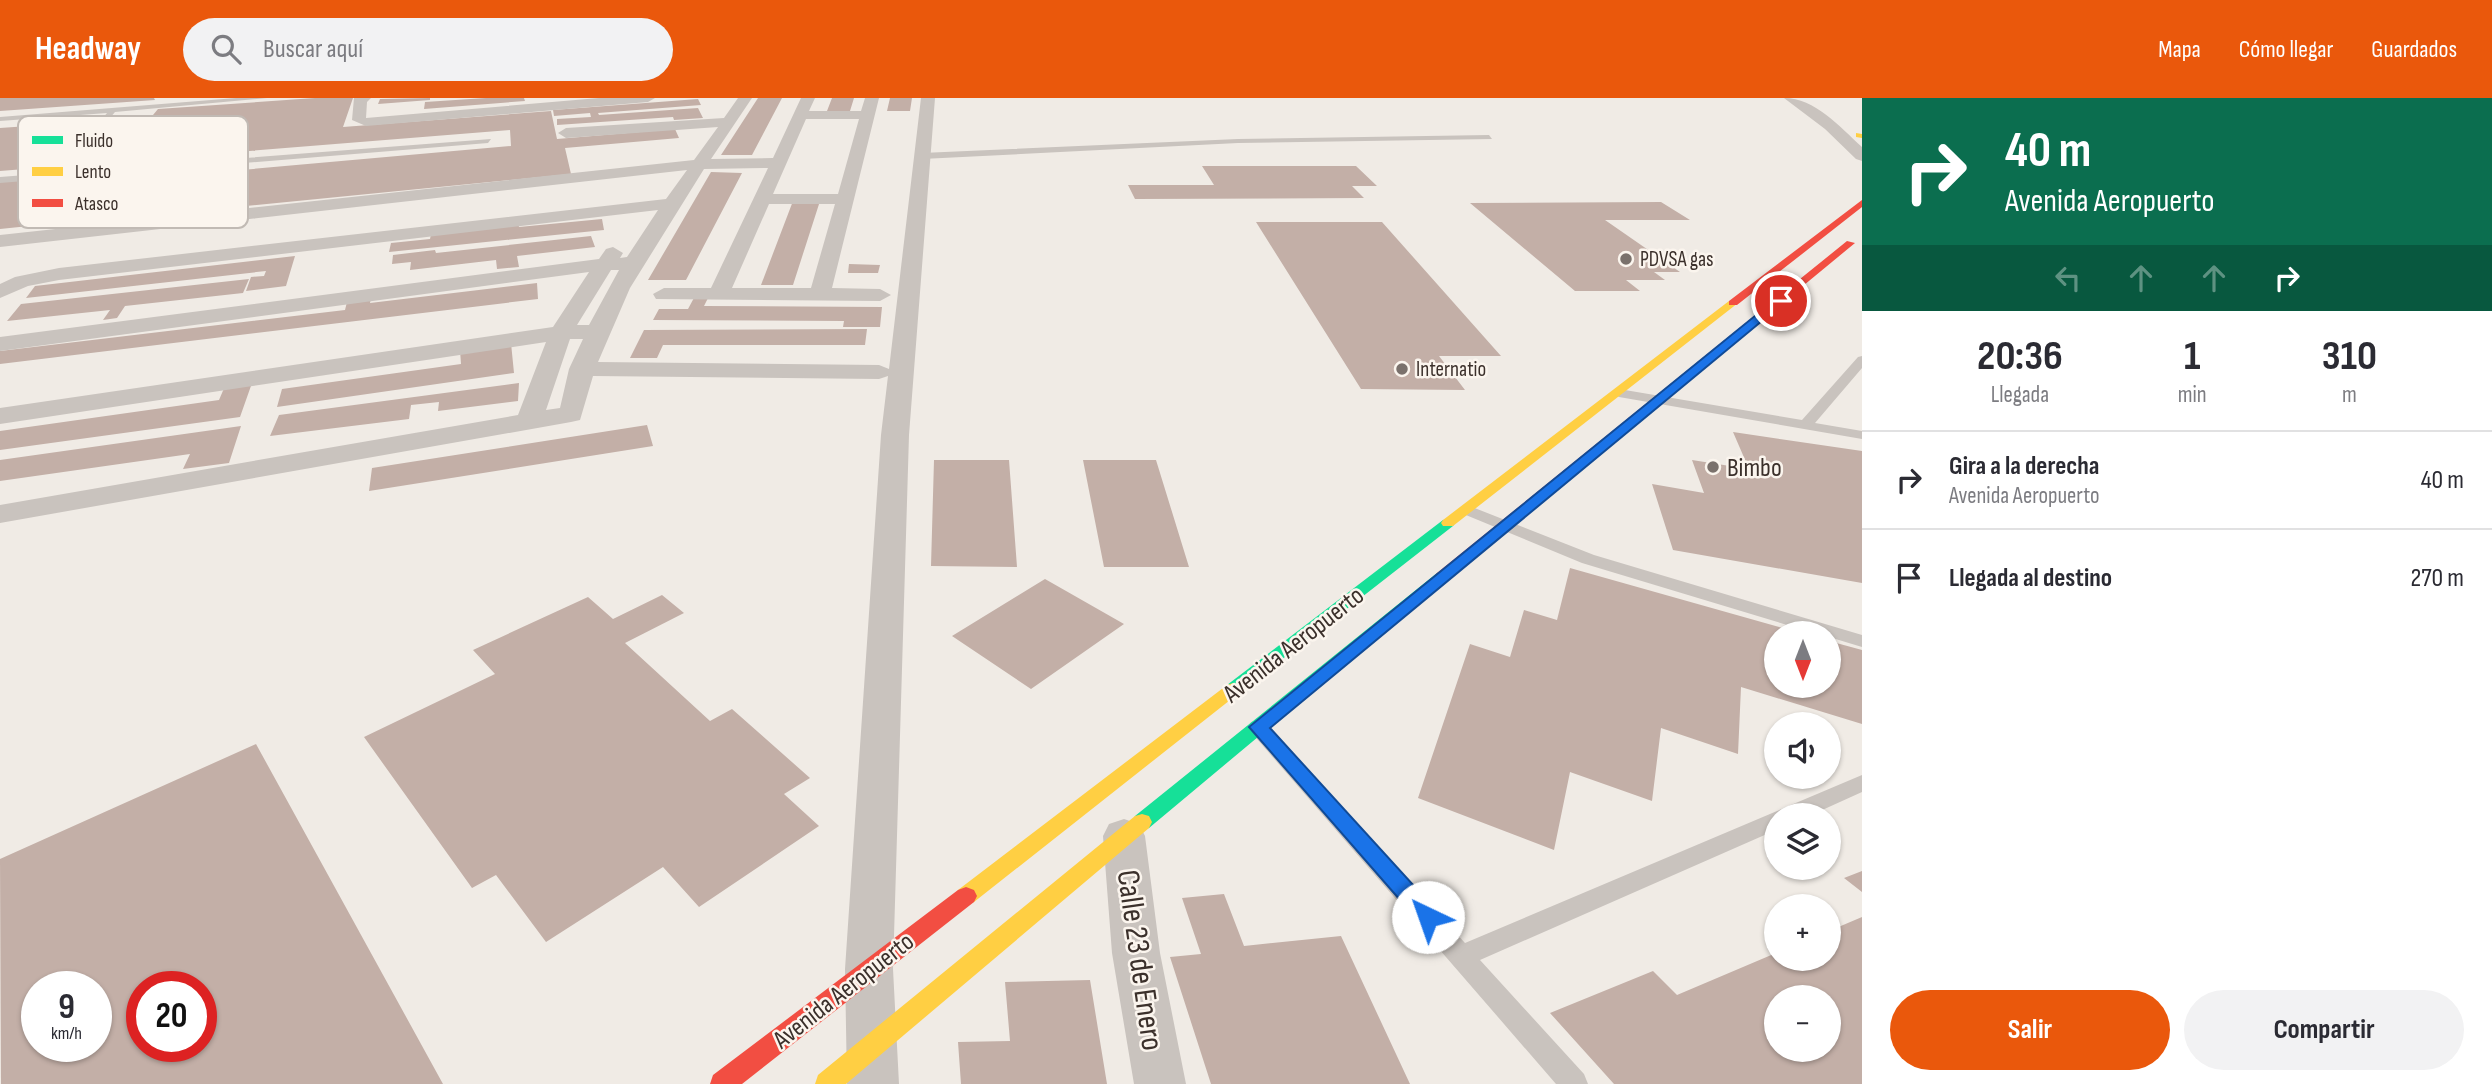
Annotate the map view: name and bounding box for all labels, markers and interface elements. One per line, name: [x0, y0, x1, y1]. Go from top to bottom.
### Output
search box: [183, 18, 673, 81]
text: Headway: [35, 29, 141, 69]
icon: search: [207, 30, 245, 68]
text: Buscar aquí: [263, 34, 363, 65]
text: Mapa: [2158, 35, 2201, 64]
text: Cómo llegar: [2239, 35, 2333, 64]
text: Guardados: [2371, 35, 2457, 64]
legend: [18, 116, 248, 228]
text: 40 m: [2005, 122, 2091, 181]
icon: right: [1890, 126, 1981, 217]
text: Fluido: [75, 130, 113, 153]
text: Lento: [75, 161, 111, 184]
text: Avenida Aeropuerto: [2005, 182, 2215, 221]
text: Atasco: [74, 193, 118, 216]
place label: PDVSA gas: [1640, 247, 1714, 272]
marker: PDVSA gas: [1618, 251, 1634, 267]
icon: left: [2049, 259, 2087, 297]
icon: ahead: [2122, 259, 2160, 297]
icon: ahead: [2195, 259, 2233, 297]
icon: right: [2268, 259, 2306, 297]
pin: [1751, 271, 1811, 331]
icon: arrive: [1762, 282, 1800, 320]
text: 20:36: [1977, 331, 2063, 382]
text: 1: [2184, 331, 2200, 382]
text: 310: [2322, 331, 2377, 382]
place label: Internatio: [1416, 357, 1486, 382]
marker: Internatio: [1394, 361, 1410, 377]
text: Llegada: [1991, 381, 2049, 409]
text: min: [2178, 381, 2207, 409]
text: m: [2342, 381, 2357, 409]
text: Gira a la derecha: [1949, 451, 2099, 482]
place label: Bimbo: [1727, 453, 1782, 484]
marker: Bimbo: [1705, 459, 1721, 475]
icon: right: [1890, 461, 1928, 499]
text: 40 m: [2421, 465, 2464, 496]
text: Avenida Aeropuerto: [1949, 482, 2100, 510]
icon: arrive: [1890, 559, 1928, 597]
text: Llegada al destino: [1949, 563, 2112, 594]
text: 270 m: [2411, 563, 2464, 594]
street label: Avenida Aeropuerto: [1217, 581, 1371, 710]
north arrow: [1764, 621, 1841, 698]
map controls: [1764, 621, 1841, 1062]
button: sound: [1764, 712, 1841, 789]
button: layers: [1764, 803, 1841, 880]
street label: Calle 23 de Enero: [1108, 867, 1171, 1053]
position arrow: [1391, 880, 1465, 954]
button: +: [1764, 894, 1841, 971]
street label: Avenida Aeropuerto: [767, 927, 921, 1056]
speed limit sign: 20: [126, 971, 217, 1062]
button: −: [1764, 985, 1841, 1062]
text: 9: [58, 986, 75, 1029]
button: Salir: [1890, 990, 2170, 1070]
button: Compartir: [2184, 990, 2464, 1070]
text: km/h: [51, 1023, 82, 1044]

